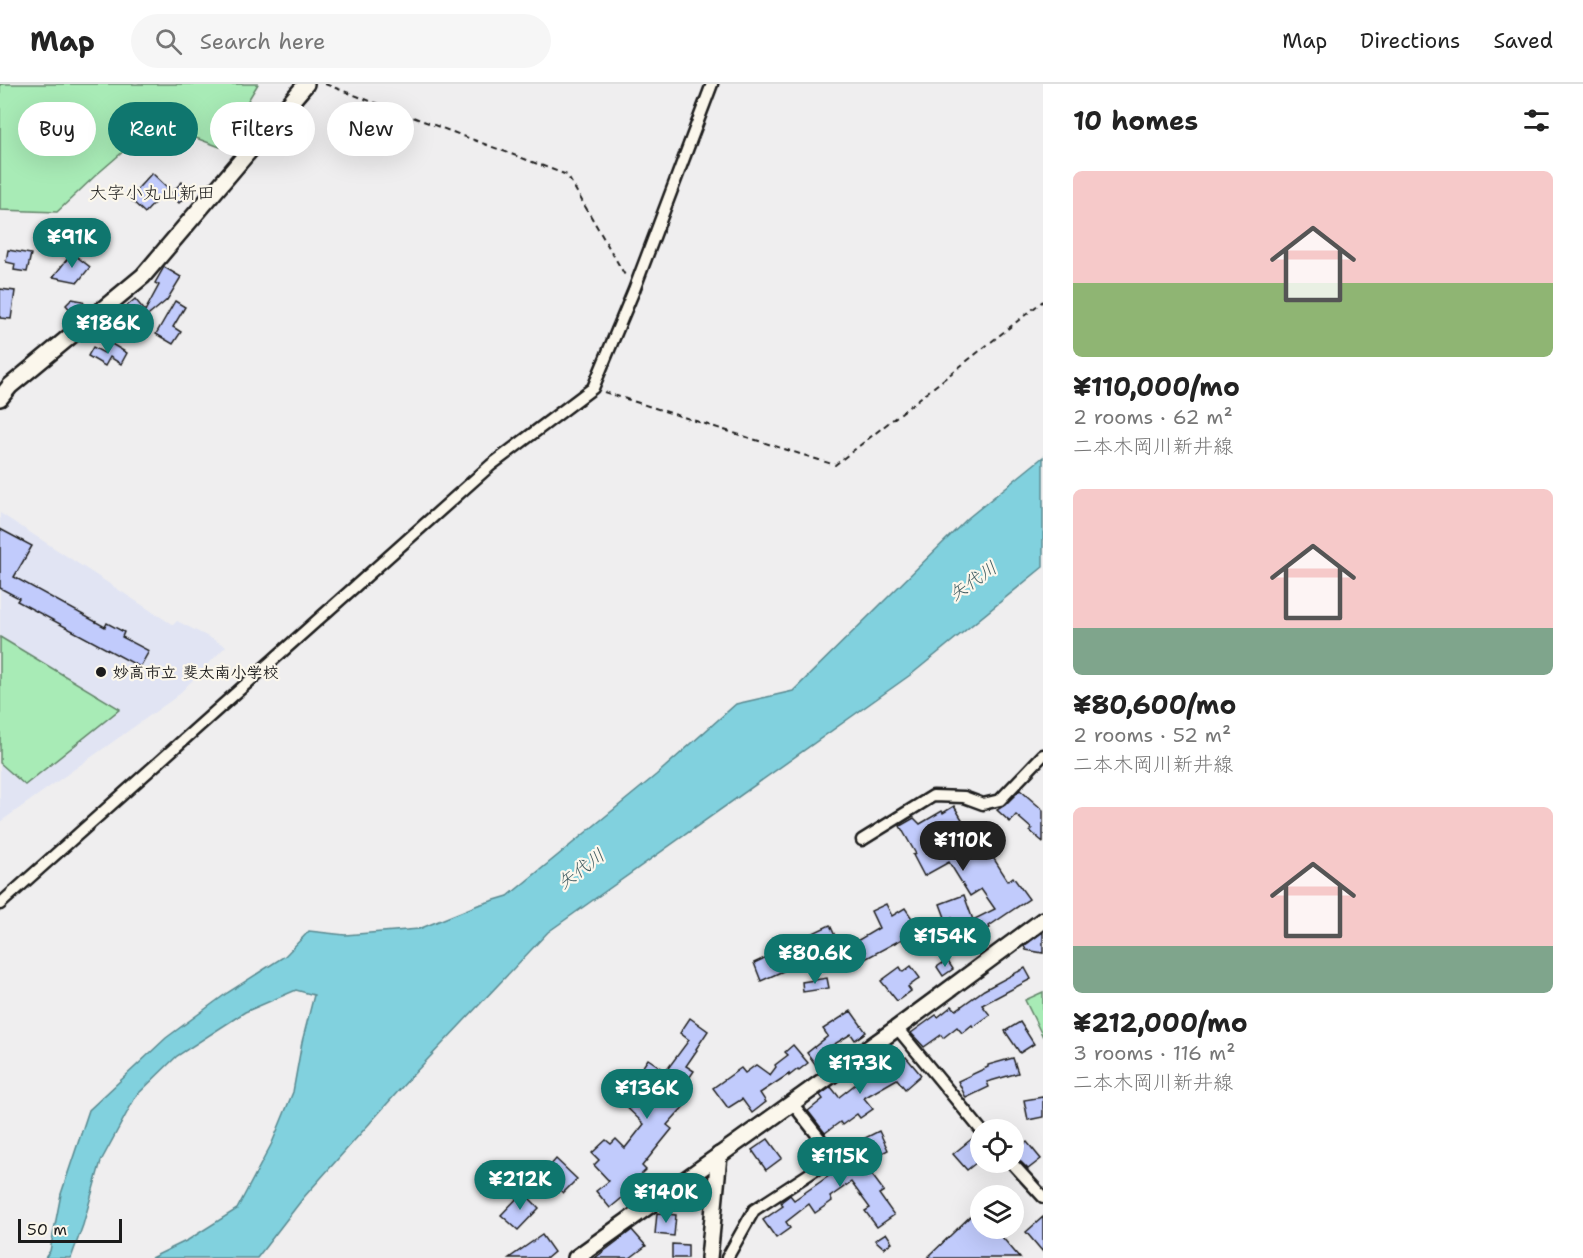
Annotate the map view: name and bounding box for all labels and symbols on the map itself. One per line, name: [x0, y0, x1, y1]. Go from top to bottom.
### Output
district label: 大字小丸山新田: [89, 181, 215, 205]
pin: ¥91K: [36, 218, 108, 269]
pin: ¥186K: [66, 304, 150, 355]
water label: 矢代川: [944, 556, 1002, 606]
place label: 妙高市立 斐太南小学校: [113, 662, 279, 683]
marker: 妙高市立 斐太南小学校: [94, 665, 108, 679]
pin: ¥110K: [921, 821, 1005, 872]
water label: 矢代川: [552, 843, 610, 895]
pin: ¥154K: [903, 917, 987, 968]
pin: ¥80.6K: [766, 934, 864, 985]
pin: ¥173K: [818, 1044, 902, 1095]
pin: ¥136K: [605, 1069, 689, 1120]
pin: ¥115K: [798, 1137, 882, 1188]
pin: ¥212K: [478, 1160, 562, 1211]
pin: ¥140K: [624, 1173, 708, 1224]
scale bar: [18, 1216, 122, 1244]

